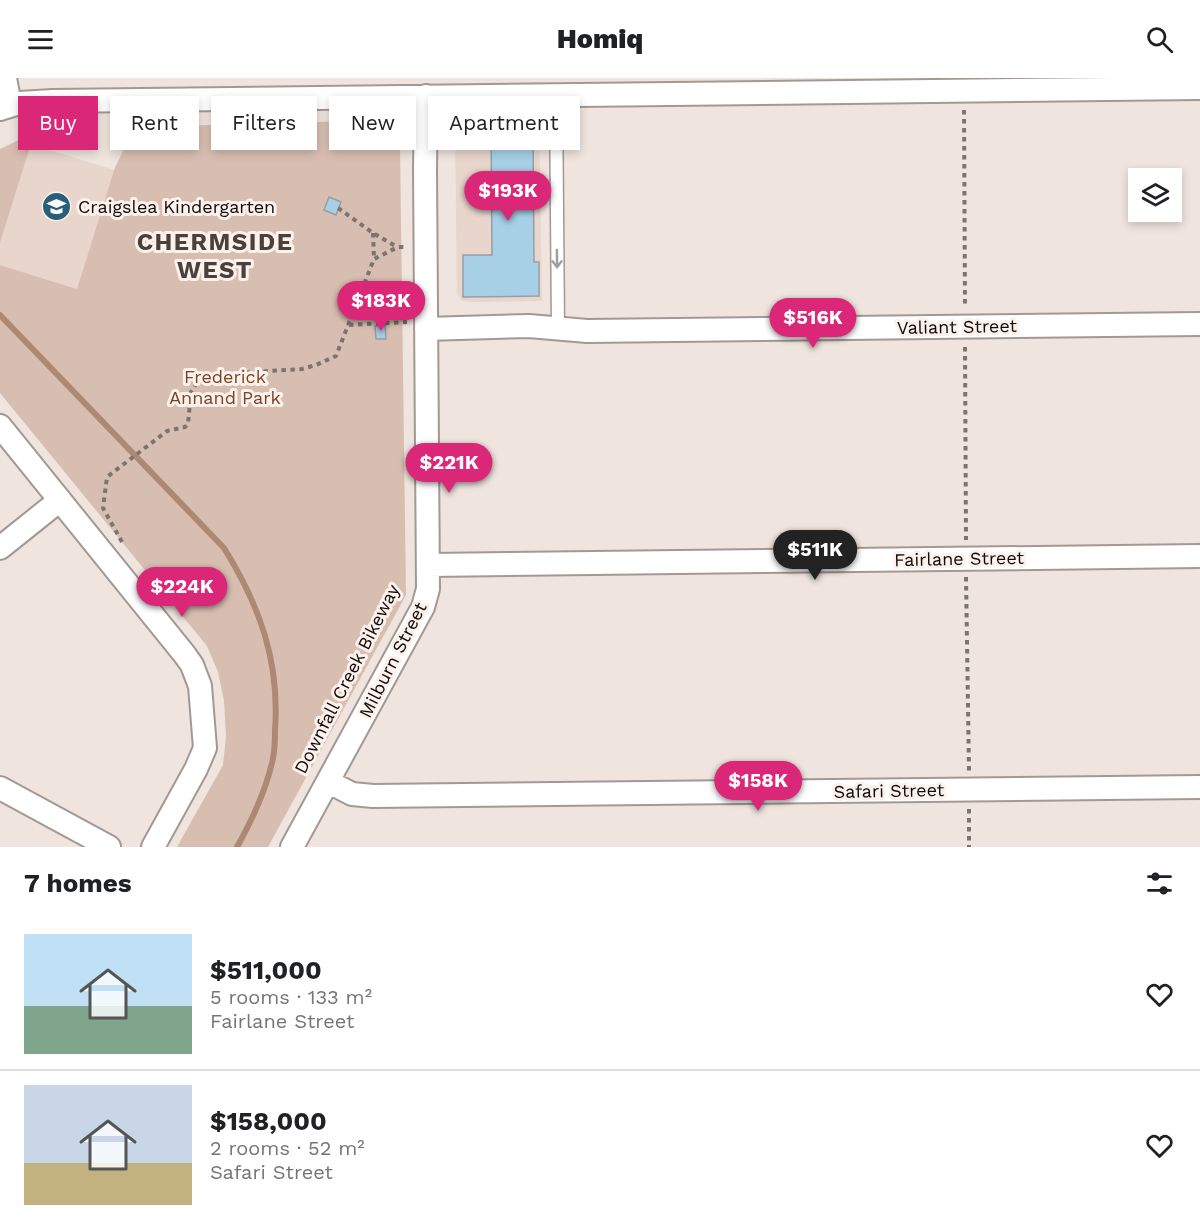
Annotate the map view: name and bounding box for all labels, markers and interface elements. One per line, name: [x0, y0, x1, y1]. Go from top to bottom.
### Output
icon: menu: [24, 23, 57, 56]
text: Homiq: [557, 23, 643, 55]
icon: search: [1143, 23, 1176, 56]
chip: Buy: [18, 96, 98, 150]
chip: Rent: [110, 96, 199, 150]
chip: Filters: [211, 96, 317, 150]
chip: New: [329, 96, 416, 150]
chip: Apartment: [428, 96, 580, 150]
map controls: [1128, 168, 1182, 222]
button: layers: [1128, 168, 1182, 222]
pin: $193K: [466, 171, 550, 222]
text: $193K: [478, 178, 538, 202]
school or university icon: Craigslea Kindergarten: [41, 191, 73, 223]
place label: Craigslea Kindergarten: [78, 196, 275, 217]
district label: CHERMSIDE WEST: [137, 228, 293, 284]
one-way arrow: [551, 248, 563, 268]
pin: $183K: [339, 281, 423, 332]
text: $183K: [351, 288, 411, 312]
pin: $516K: [771, 298, 855, 349]
text: $516K: [783, 305, 843, 329]
street label: Valiant Street: [897, 315, 1018, 338]
park label: Frederick Annand Park: [169, 366, 281, 408]
pin: $221K: [407, 443, 491, 494]
text: $221K: [419, 450, 479, 474]
pin: $511K: [773, 530, 857, 581]
text: $511K: [787, 537, 843, 561]
street label: Fairlane Street: [894, 547, 1025, 570]
pin: $224K: [140, 567, 224, 618]
text: $224K: [150, 574, 214, 598]
street label: Downfall Creek Bikeway: [290, 580, 404, 777]
street label: Milburn Street: [354, 598, 431, 721]
pin: $158K: [716, 761, 800, 812]
text: $158K: [728, 768, 788, 792]
street label: Safari Street: [833, 779, 945, 802]
icon: filters: [1143, 867, 1176, 900]
text: 7 homes: [24, 868, 132, 898]
text: $511,000: [210, 955, 322, 985]
icon: home: [72, 958, 144, 1030]
icon: heart: [1143, 978, 1176, 1011]
text: 5 rooms · 133 m²: [210, 985, 372, 1009]
text: Fairlane Street: [210, 1009, 354, 1033]
text: $158,000: [210, 1106, 327, 1136]
icon: home: [72, 1109, 144, 1181]
icon: heart: [1143, 1129, 1176, 1162]
text: 2 rooms · 52 m²: [210, 1136, 365, 1160]
text: Safari Street: [210, 1160, 333, 1184]

